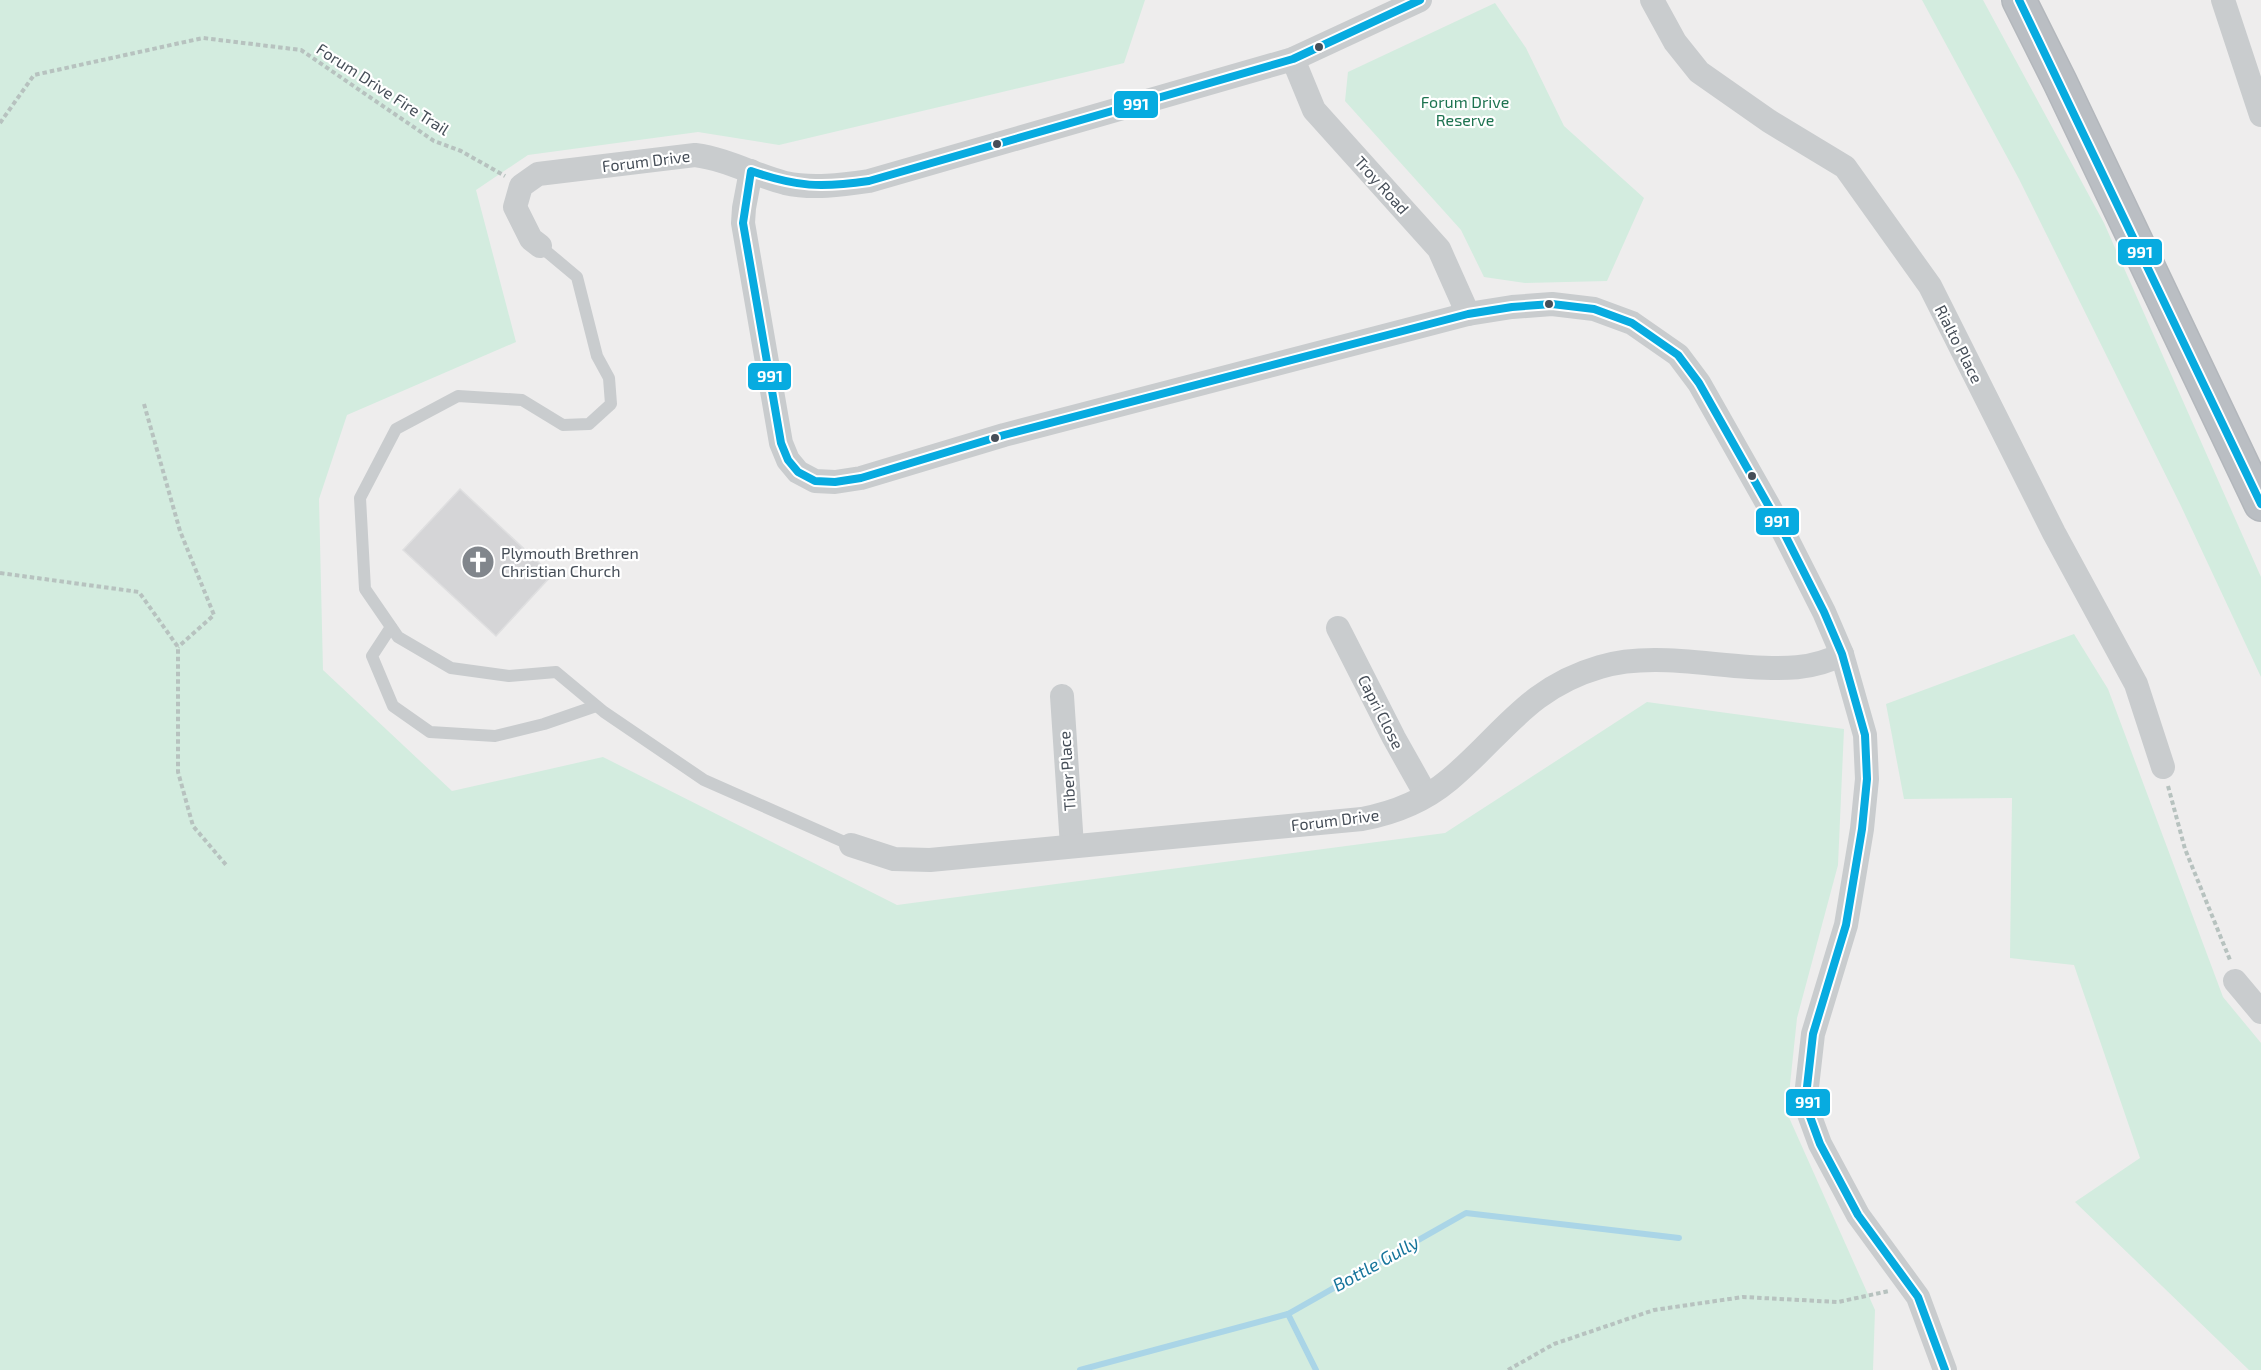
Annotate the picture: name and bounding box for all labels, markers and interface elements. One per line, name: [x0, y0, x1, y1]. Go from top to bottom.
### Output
street label: Forum Drive Fire Trail: [313, 39, 453, 139]
unlabelled marker: [1313, 41, 1325, 53]
line badge: 991: [1113, 90, 1159, 119]
park label: Forum Drive Reserve: [1421, 92, 1509, 129]
text: 991: [1123, 94, 1149, 113]
unlabelled marker: [991, 138, 1003, 150]
street label: Forum Drive: [601, 146, 691, 175]
street label: Troy Road: [1351, 152, 1413, 218]
line badge: 991: [2117, 238, 2163, 266]
text: 991: [2127, 242, 2153, 261]
unlabelled marker: [1543, 298, 1555, 310]
street label: Rialto Place: [1932, 301, 1987, 386]
line badge: 991: [747, 362, 792, 391]
text: 991: [757, 366, 783, 385]
unlabelled marker: [989, 432, 1001, 444]
unlabelled marker: [1746, 470, 1758, 482]
line badge: 991: [1755, 507, 1800, 536]
text: 991: [1764, 511, 1790, 530]
place label: Plymouth Brethren Christian Church: [501, 543, 639, 580]
church icon: Plymouth Brethren Christian Church: [460, 544, 496, 580]
street label: Capri Close: [1355, 671, 1408, 752]
street label: Tiber Place: [1054, 731, 1079, 812]
street label: Forum Drive: [1290, 805, 1380, 834]
line badge: 991: [1785, 1088, 1831, 1117]
text: 991: [1795, 1092, 1821, 1111]
water label: Bottle Gully: [1329, 1230, 1423, 1296]

